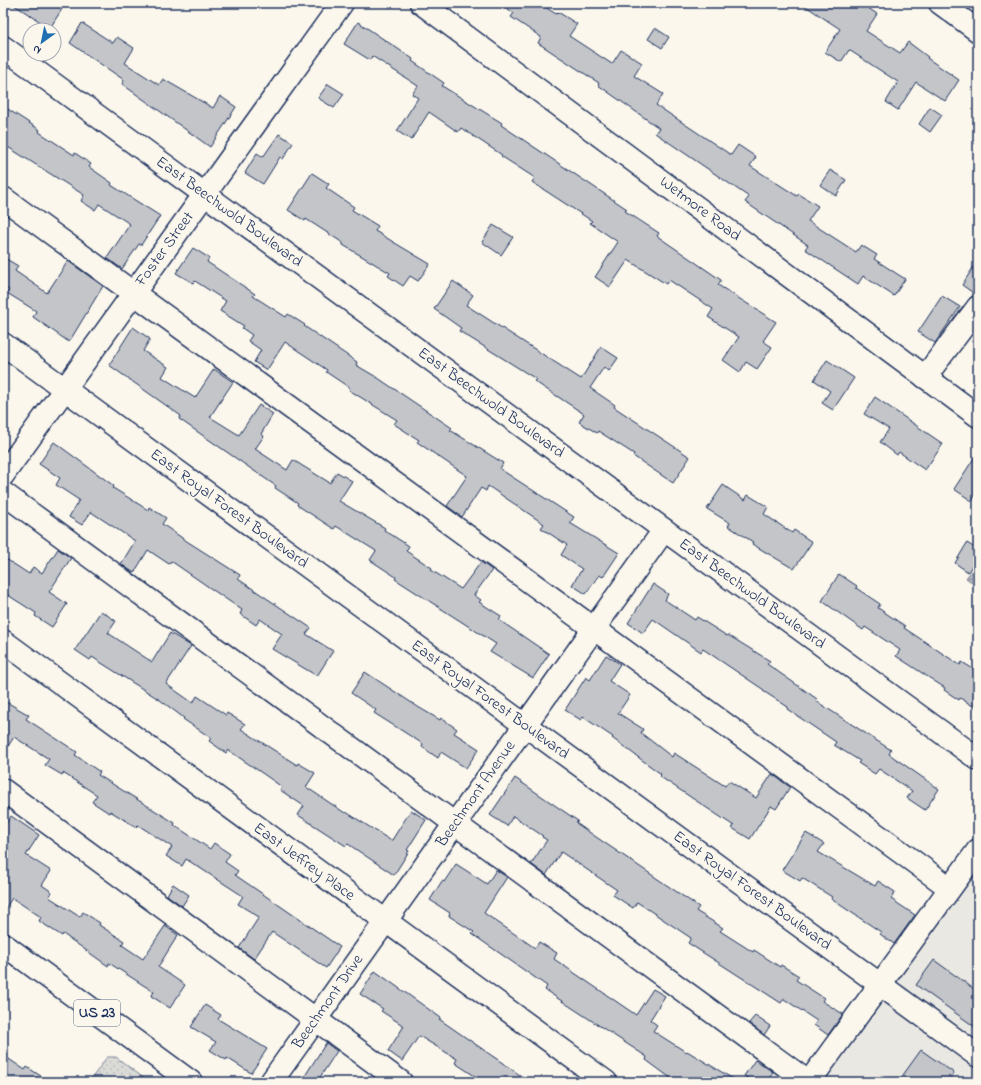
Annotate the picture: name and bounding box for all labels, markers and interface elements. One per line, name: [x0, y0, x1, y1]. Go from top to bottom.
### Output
north arrow: [22, 22, 62, 62]
text: N: [30, 41, 45, 58]
street label: East Beechwold Boulevard: [151, 150, 307, 274]
street label: Wetmore Road: [654, 170, 746, 248]
street label: Foster Street: [129, 206, 201, 292]
street label: East Beechwold Boulevard: [413, 341, 569, 465]
street label: East Royal Forest Boulevard: [145, 443, 313, 575]
street label: East Beechwold Boulevard: [674, 532, 830, 656]
street label: East Royal Forest Boulevard: [406, 634, 574, 766]
street label: Beechmont Avenue: [430, 735, 522, 853]
street label: East Jeffrey Place: [248, 817, 361, 908]
street label: East Royal Forest Boulevard: [668, 825, 836, 957]
street label: Beechmont Drive: [286, 949, 370, 1055]
road number: US 23: [74, 1000, 120, 1026]

